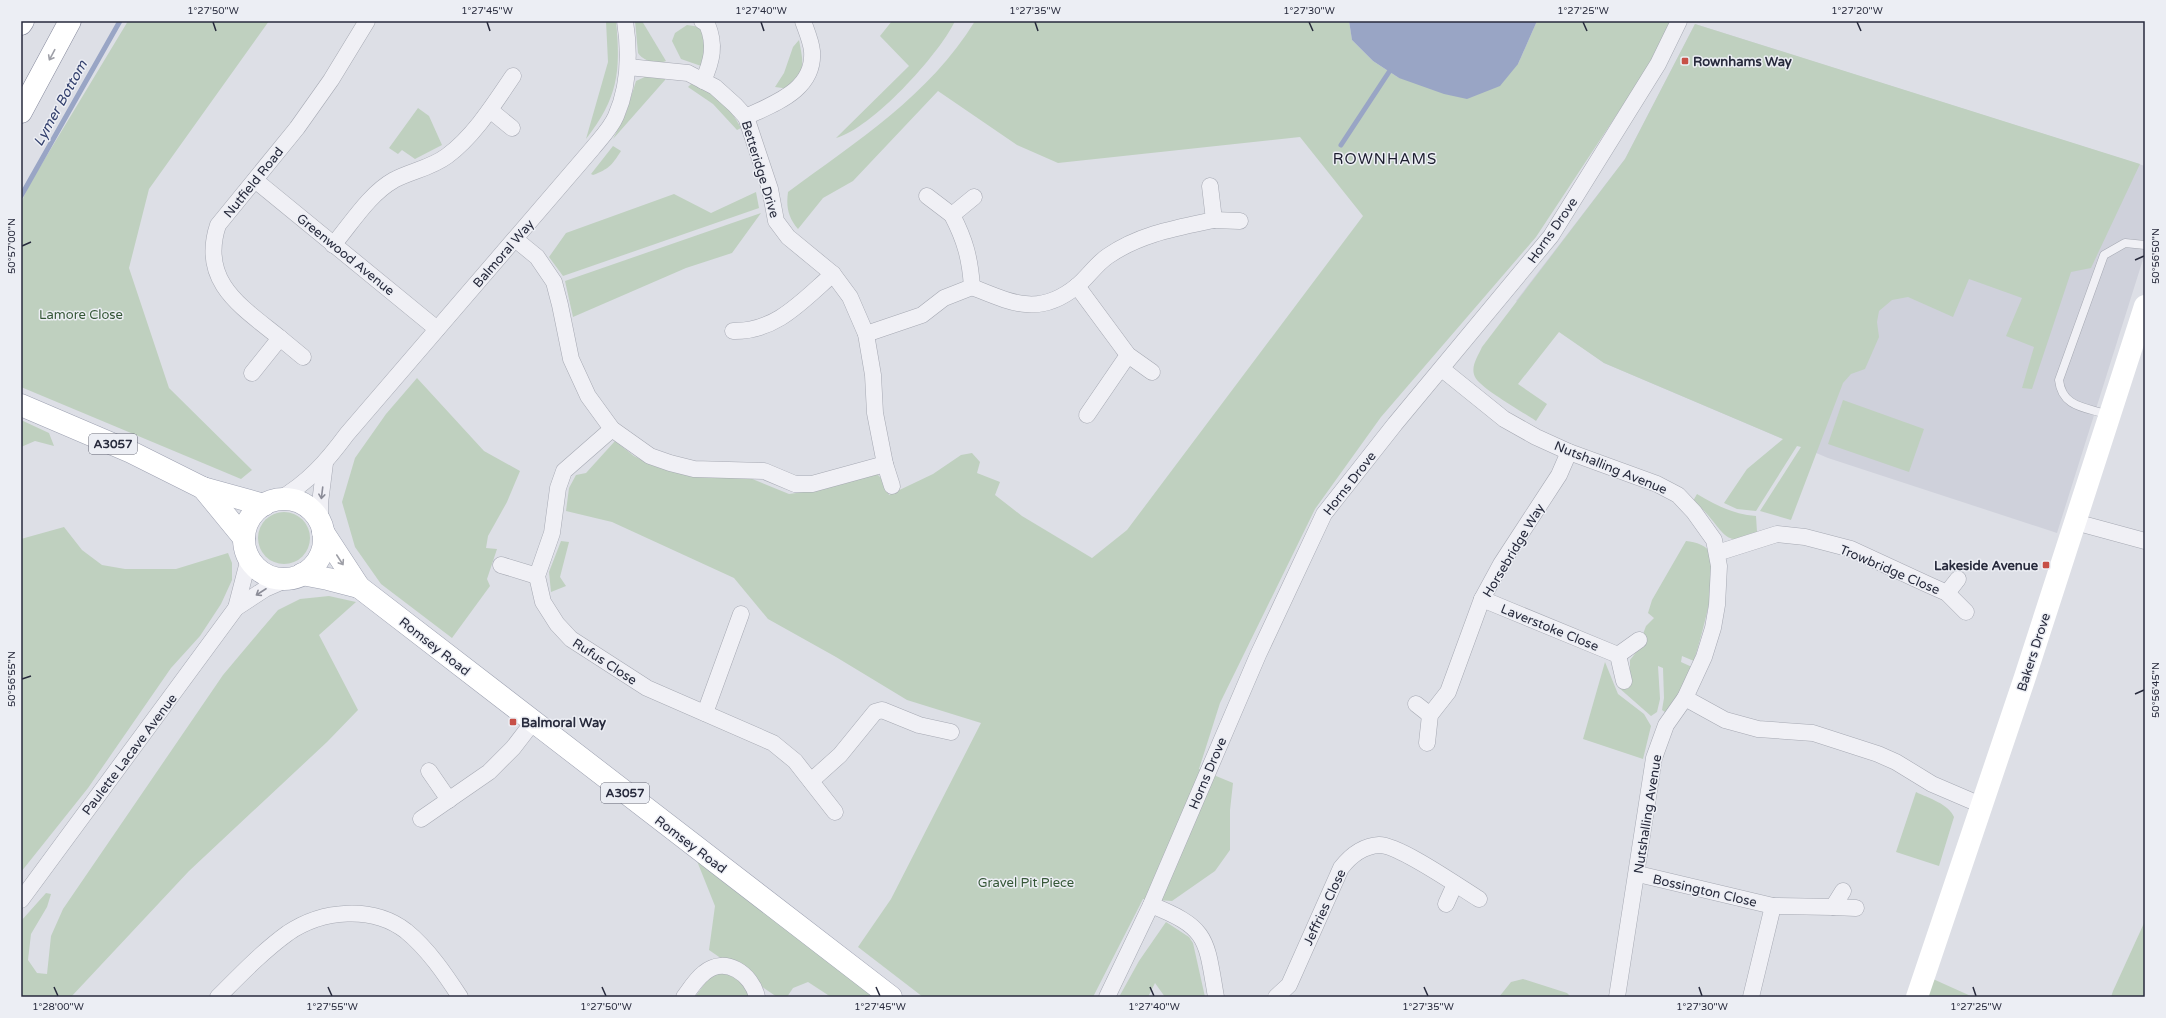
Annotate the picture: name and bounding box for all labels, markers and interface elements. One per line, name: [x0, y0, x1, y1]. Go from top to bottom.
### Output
text: 1°27'50"W: [187, 5, 239, 17]
text: 1°27'45"W: [461, 5, 513, 17]
text: 1°27'40"W: [735, 5, 787, 17]
text: 1°27'35"W: [1009, 5, 1061, 17]
text: 1°27'30"W: [1283, 5, 1335, 17]
text: 1°27'25"W: [1557, 5, 1609, 17]
text: 1°27'20"W: [1831, 5, 1883, 17]
one-way arrow: [47, 49, 55, 61]
place label: Rownhams Way: [1693, 54, 1792, 70]
water label: Lymer Bottom: [30, 56, 92, 149]
marker: Rownhams Way: [1680, 56, 1690, 66]
street label: Betteridge Drive: [738, 119, 782, 220]
street label: Nutfield Road: [220, 144, 287, 221]
district label: ROWNHAMS: [1333, 150, 1437, 168]
street label: Horns Drove: [1524, 195, 1581, 266]
street label: Greenwood Avenue: [293, 210, 398, 299]
street label: Balmoral Way: [470, 216, 538, 291]
text: 50°57'00"N: [6, 218, 18, 274]
text: 50°56'50"N: [2150, 228, 2162, 284]
park label: Lamore Close: [39, 307, 123, 323]
road number: A3057: [89, 434, 137, 454]
street label: Nutshalling Avenue: [1552, 438, 1669, 498]
street label: Horns Drove: [1320, 449, 1380, 519]
one-way arrow: [318, 486, 325, 499]
street label: Horsebridge Way: [1480, 501, 1548, 600]
street label: Trowbridge Close: [1837, 542, 1942, 598]
one-way arrow: [336, 555, 344, 566]
place label: Lakeside Avenue: [1934, 558, 2039, 574]
marker: Lakeside Avenue: [2041, 560, 2051, 570]
one-way arrow: [256, 588, 267, 596]
street label: Laverstoke Close: [1498, 601, 1601, 655]
street label: Bakers Drove: [2014, 611, 2054, 694]
street label: Romsey Road: [396, 614, 473, 679]
street label: Rufus Close: [569, 635, 640, 689]
text: 50°56'55"N: [6, 651, 18, 707]
text: 50°56'45"N: [2150, 662, 2162, 718]
street label: Paulette Lacave Avenue: [79, 691, 181, 818]
place label: Balmoral Way: [521, 715, 606, 731]
marker: Balmoral Way: [508, 717, 518, 727]
street label: Horns Drove: [1186, 735, 1230, 812]
street label: Nutshalling Avenue: [1631, 753, 1665, 875]
road number: A3057: [601, 783, 649, 803]
street label: Romsey Road: [651, 813, 729, 877]
street label: Jeffries Close: [1300, 867, 1350, 948]
street label: Bossington Close: [1651, 871, 1758, 911]
park label: Gravel Pit Piece: [978, 875, 1074, 891]
text: 1°28'00"W: [32, 1001, 84, 1013]
text: 1°27'55"W: [306, 1001, 358, 1013]
text: 1°27'50"W: [580, 1001, 632, 1013]
text: 1°27'45"W: [854, 1001, 906, 1013]
text: 1°27'40"W: [1128, 1001, 1180, 1013]
text: 1°27'35"W: [1402, 1001, 1454, 1013]
text: 1°27'30"W: [1676, 1001, 1728, 1013]
text: 1°27'25"W: [1950, 1001, 2002, 1013]

